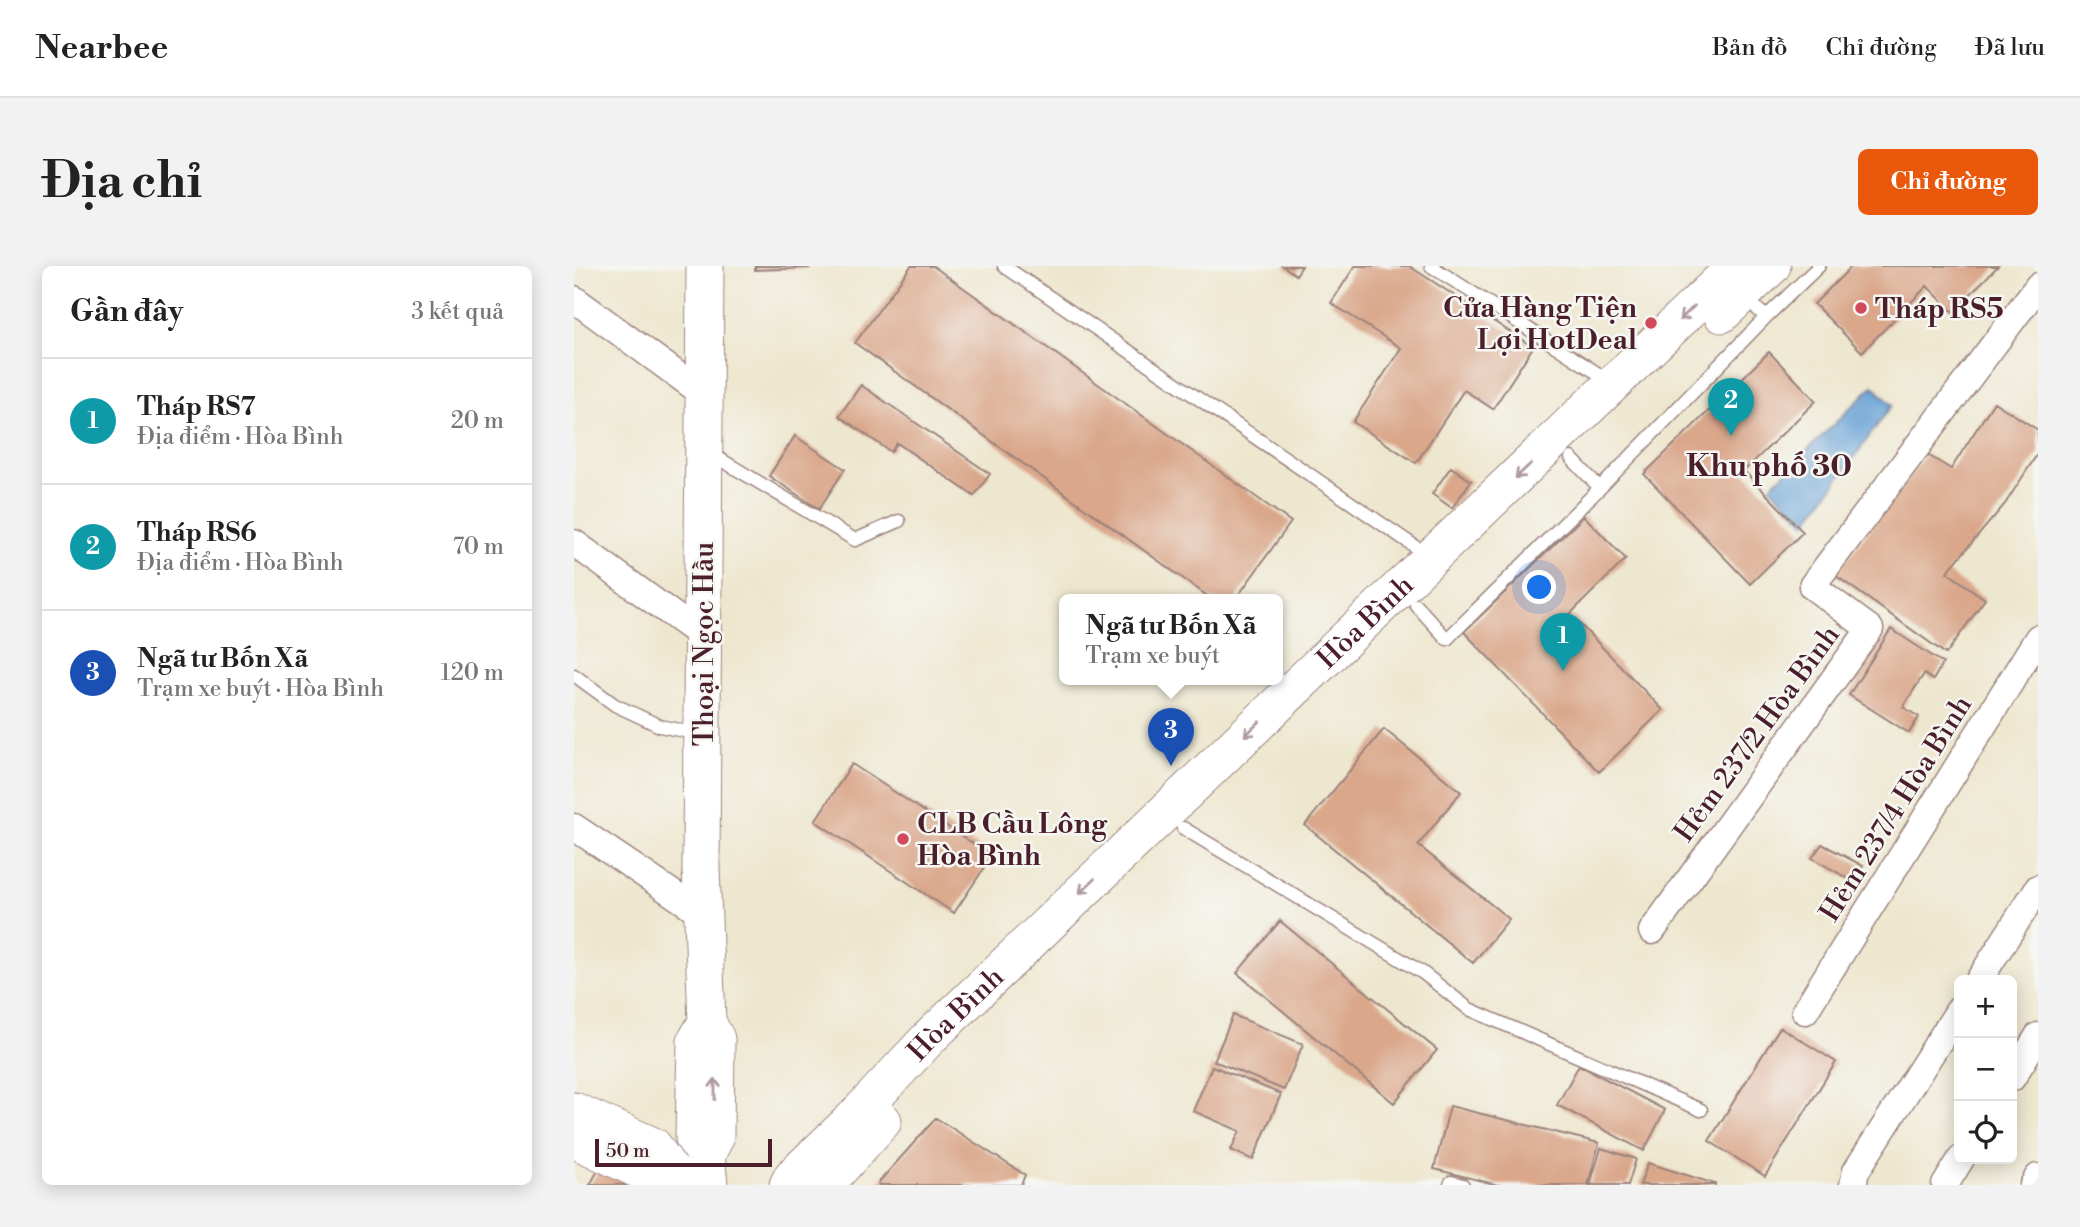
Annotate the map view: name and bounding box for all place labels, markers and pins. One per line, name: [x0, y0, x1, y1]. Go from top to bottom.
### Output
place label: Cửa Hàng Tiện Lợi HotDeal: [1443, 291, 1637, 358]
place label: Tháp RS5: [1875, 292, 2004, 327]
marker: Tháp RS5: [1853, 300, 1869, 316]
marker: Cửa Hàng Tiện Lợi HotDeal: [1643, 315, 1659, 331]
pin: 2: [1708, 378, 1754, 436]
pin: 1: [1540, 613, 1586, 671]
pin: 3: [1148, 708, 1194, 766]
place label: CLB Cầu Lông Hòa Bình: [917, 807, 1108, 874]
marker: CLB Cầu Lông Hòa Bình: [895, 831, 911, 847]

